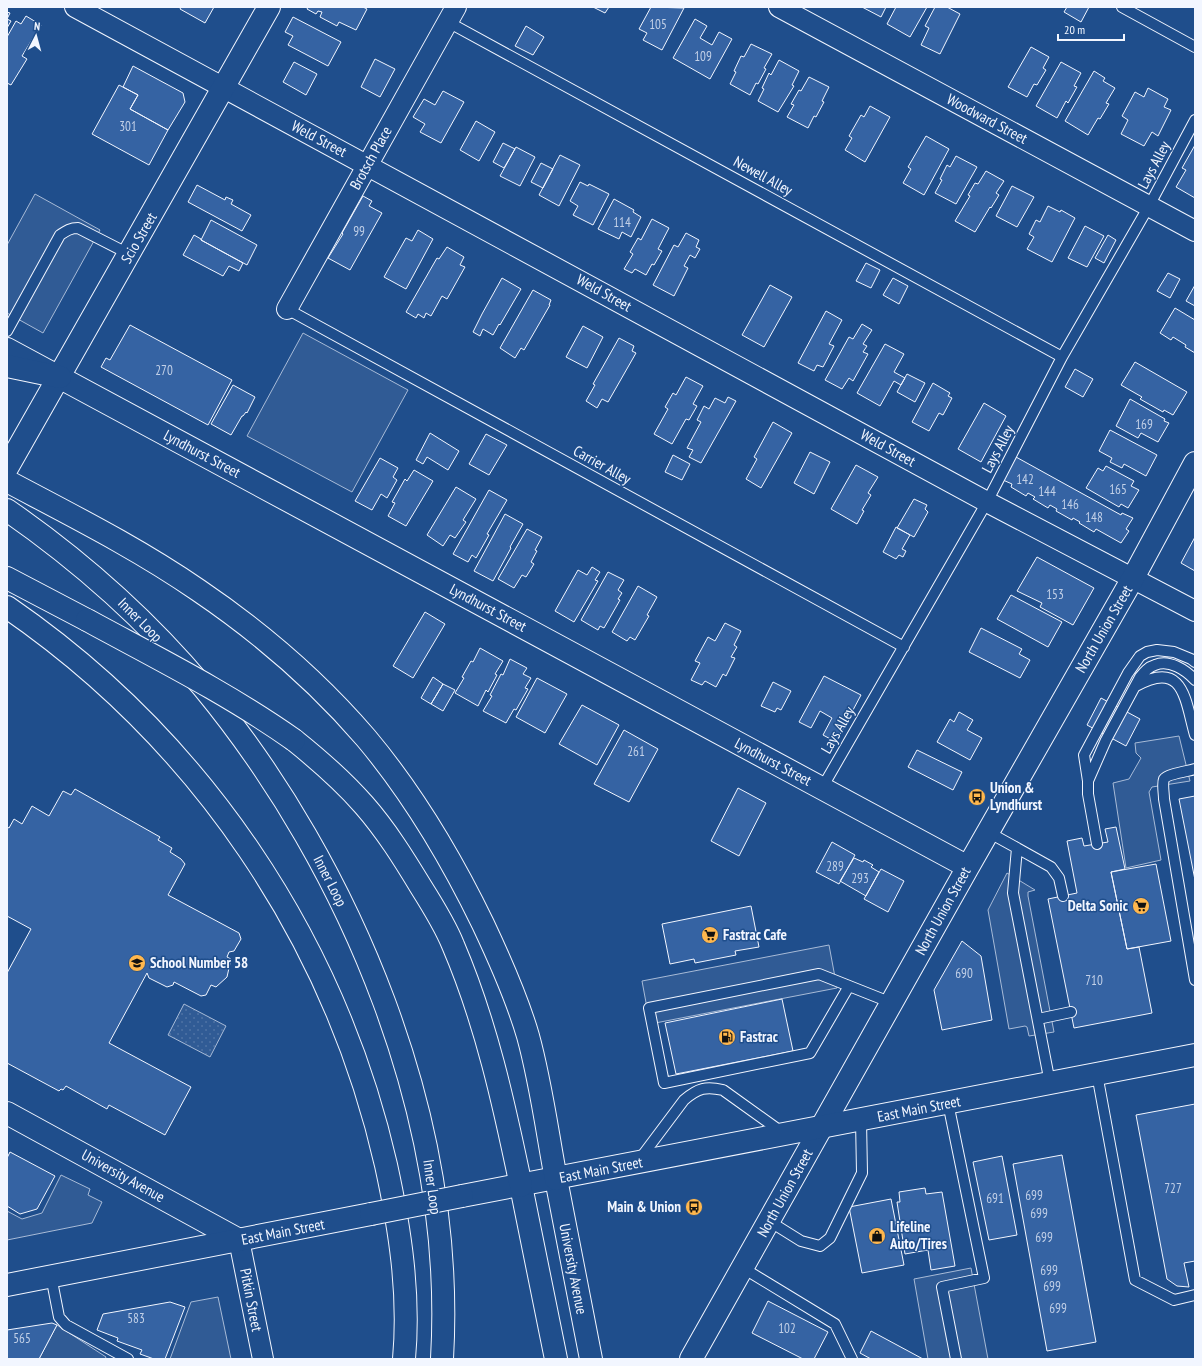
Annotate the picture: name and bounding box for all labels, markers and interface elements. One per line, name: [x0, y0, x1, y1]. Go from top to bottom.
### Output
north arrow: [16, 16, 56, 56]
house number: 105: [649, 16, 667, 33]
scale bar: [1058, 16, 1124, 42]
text: N: [33, 19, 41, 33]
text: 20 m: [1064, 22, 1085, 37]
house number: 109: [694, 48, 712, 65]
street label: Woodward Street: [944, 89, 1031, 148]
street label: Weld Street: [288, 116, 350, 161]
house number: 301: [119, 118, 137, 135]
street label: Brotsch Place: [345, 123, 396, 193]
street label: Lays Alley: [1133, 137, 1174, 192]
street label: Newell Alley: [730, 152, 796, 200]
street label: Scio Street: [116, 209, 161, 267]
house number: 114: [613, 214, 631, 231]
house number: 99: [353, 223, 365, 240]
street label: Weld Street: [573, 270, 635, 315]
house number: 270: [155, 362, 173, 379]
house number: 169: [1135, 416, 1153, 433]
street label: Lays Alley: [977, 421, 1018, 476]
street label: Lyndhurst Street: [160, 425, 244, 482]
street label: Weld Street: [857, 425, 919, 470]
street label: Carrier Alley: [570, 441, 635, 488]
house number: 142: [1016, 471, 1034, 488]
house number: 165: [1109, 481, 1127, 498]
house number: 144: [1038, 483, 1056, 500]
house number: 146: [1061, 496, 1079, 513]
house number: 148: [1085, 509, 1103, 526]
street label: Lyndhurst Street: [446, 579, 530, 636]
street label: North Union Street: [1071, 582, 1136, 676]
house number: 153: [1046, 586, 1064, 603]
street label: Inner Loop: [114, 593, 167, 646]
street label: Lays Alley: [817, 703, 859, 757]
street label: Lyndhurst Street: [731, 733, 815, 790]
house number: 261: [627, 743, 645, 760]
place label: Union & Lyndhurst: [990, 778, 1043, 814]
bus stop icon: Union & Lyndhurst: [967, 787, 987, 807]
street label: Inner Loop: [309, 852, 351, 910]
house number: 289: [826, 858, 844, 875]
street label: North Union Street: [911, 863, 975, 958]
house number: 293: [851, 870, 869, 887]
place label: Delta Sonic: [1068, 896, 1129, 915]
supermarket icon: Delta Sonic: [1131, 896, 1151, 916]
supermarket icon: Fastrac Cafe: [700, 925, 720, 945]
place label: Fastrac Cafe: [723, 925, 787, 944]
school or university icon: School Number 58: [127, 953, 147, 973]
place label: School Number 58: [150, 953, 248, 972]
house number: 690: [955, 965, 973, 982]
house number: 710: [1085, 972, 1103, 989]
fuel station icon: Fastrac: [717, 1027, 737, 1047]
place label: Fastrac: [740, 1027, 779, 1046]
street label: East Main Street: [876, 1091, 962, 1126]
street label: University Avenue: [78, 1145, 168, 1206]
street label: North Union Street: [753, 1145, 817, 1240]
street label: East Main Street: [558, 1152, 644, 1187]
street label: Inner Loop: [419, 1158, 446, 1216]
house number: 727: [1164, 1180, 1182, 1197]
house number: 699: [1025, 1187, 1043, 1204]
house number: 691: [986, 1190, 1004, 1207]
place label: Main & Union: [607, 1197, 681, 1216]
bus stop icon: Main & Union: [684, 1197, 704, 1217]
house number: 699: [1030, 1205, 1048, 1222]
street label: East Main Street: [240, 1214, 326, 1249]
place label: Lifeline Auto/Tires: [889, 1217, 947, 1253]
street label: University Avenue: [555, 1222, 592, 1316]
shop icon: Lifeline Auto/Tires: [867, 1226, 887, 1246]
house number: 699: [1035, 1229, 1053, 1246]
house number: 699: [1040, 1262, 1058, 1279]
street label: Pitkin Street: [236, 1267, 267, 1333]
house number: 699: [1043, 1278, 1061, 1295]
house number: 699: [1049, 1300, 1067, 1317]
house number: 583: [127, 1310, 145, 1327]
house number: 102: [778, 1320, 796, 1337]
house number: 565: [13, 1330, 31, 1347]

